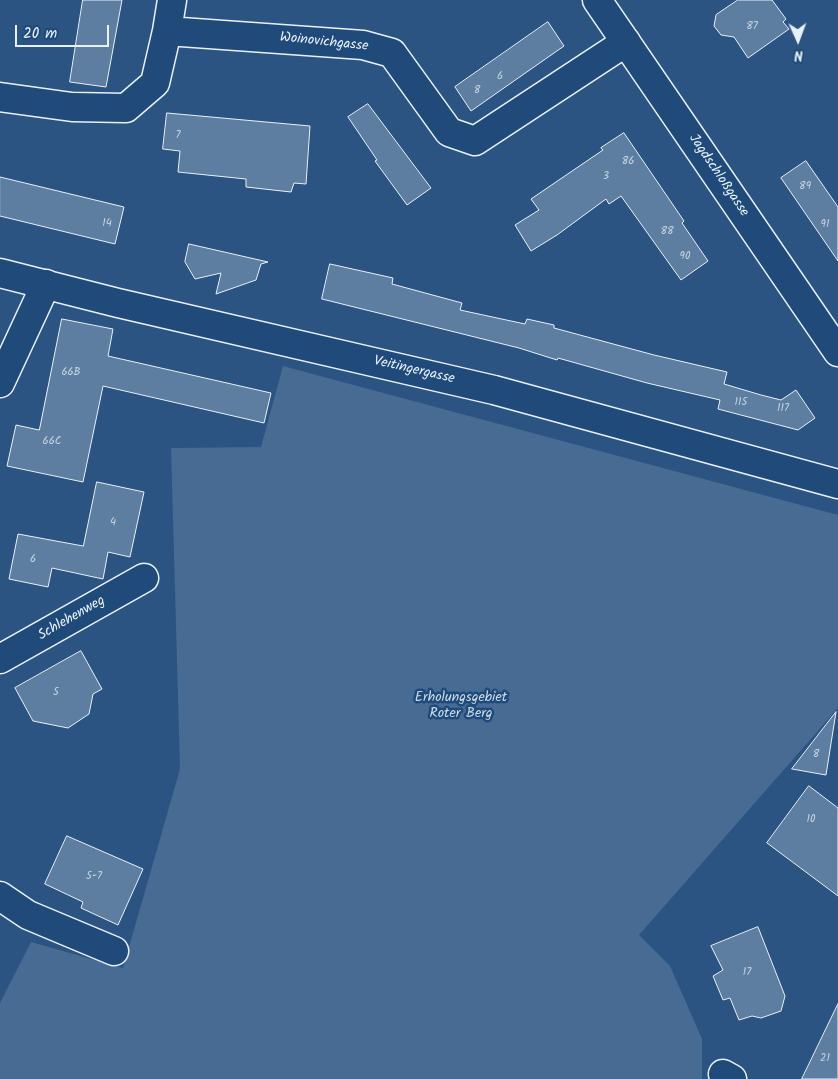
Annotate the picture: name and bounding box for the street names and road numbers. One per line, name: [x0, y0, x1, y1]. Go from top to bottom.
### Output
street label: Woinovichgasse: [279, 30, 369, 56]
street label: Jagdschloßgasse: [684, 132, 752, 220]
street label: Veitingergasse: [372, 354, 456, 388]
street label: Schlehenweg: [36, 593, 108, 645]

